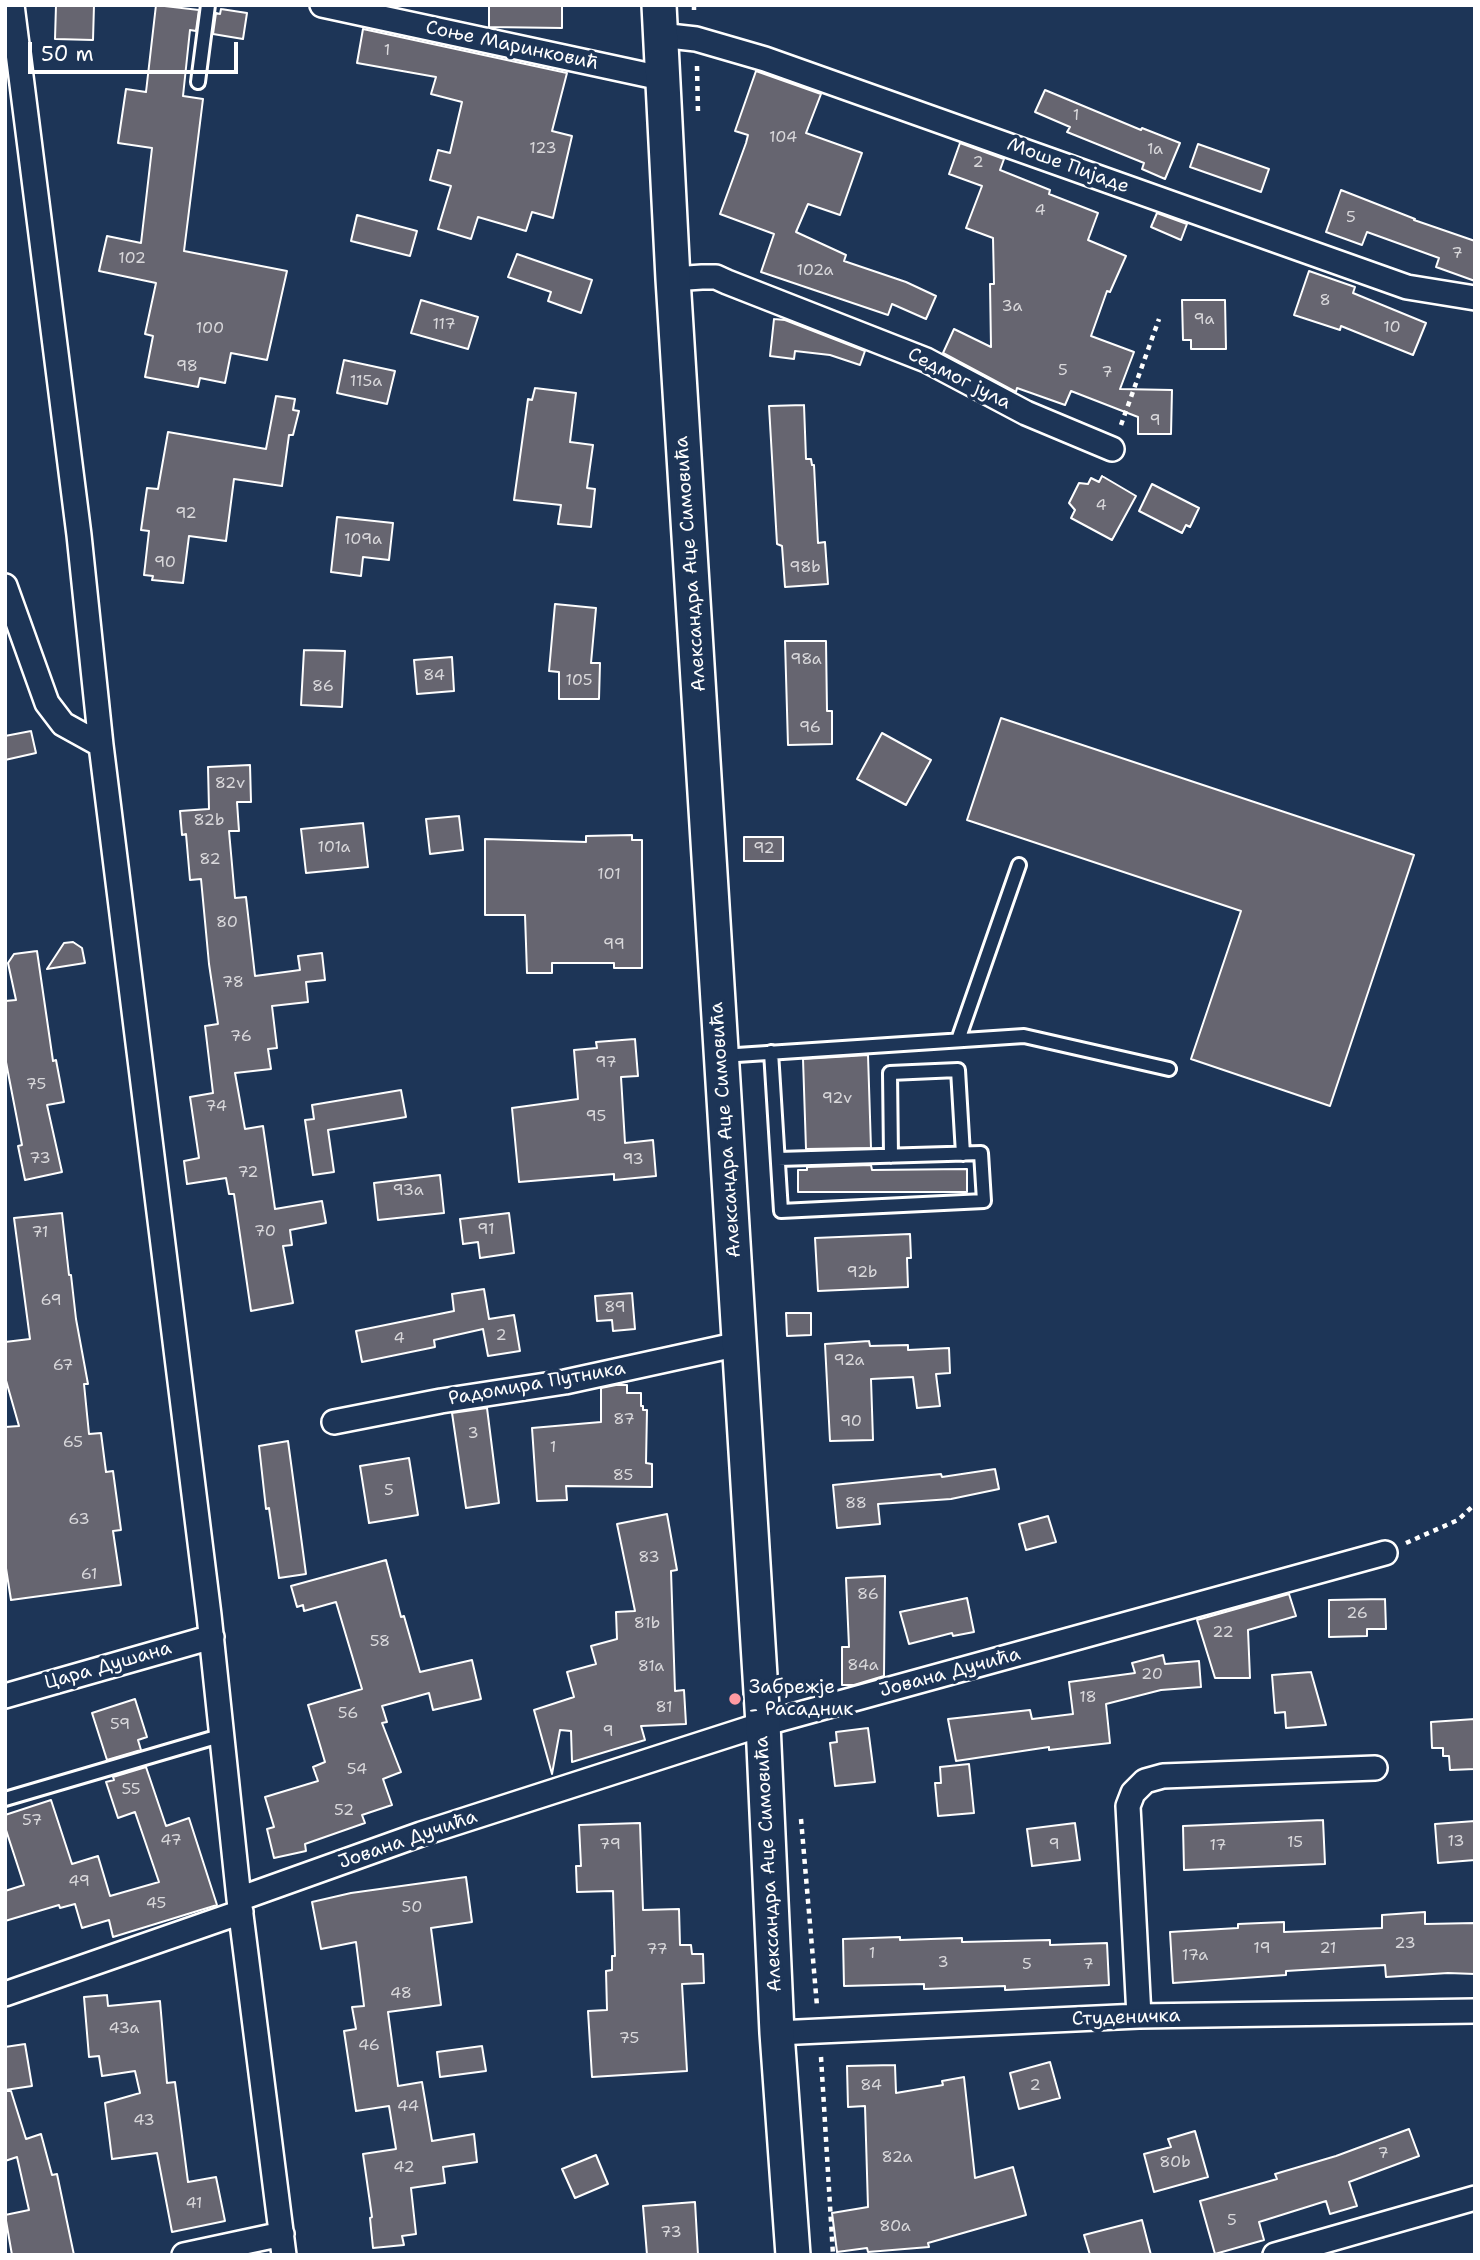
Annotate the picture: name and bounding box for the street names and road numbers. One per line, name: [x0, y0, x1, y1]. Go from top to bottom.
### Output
street label: Соње Маринковић: [423, 17, 601, 75]
street label: Моше Пијаде: [1004, 133, 1132, 199]
street label: Седмог јула: [903, 343, 1015, 415]
street label: Александра Аце Симовића: [671, 435, 711, 693]
street label: Александра Аце Симовића: [706, 1001, 746, 1259]
street label: Радомира Путника: [447, 1357, 627, 1411]
street label: Цара Душана: [42, 1637, 174, 1695]
street label: Јована Дучића: [877, 1643, 1023, 1703]
street label: Александра Аце Симовића: [751, 1735, 787, 1993]
street label: Јована Дучића: [336, 1806, 480, 1874]
street label: Студеничка: [1071, 2005, 1181, 2031]

